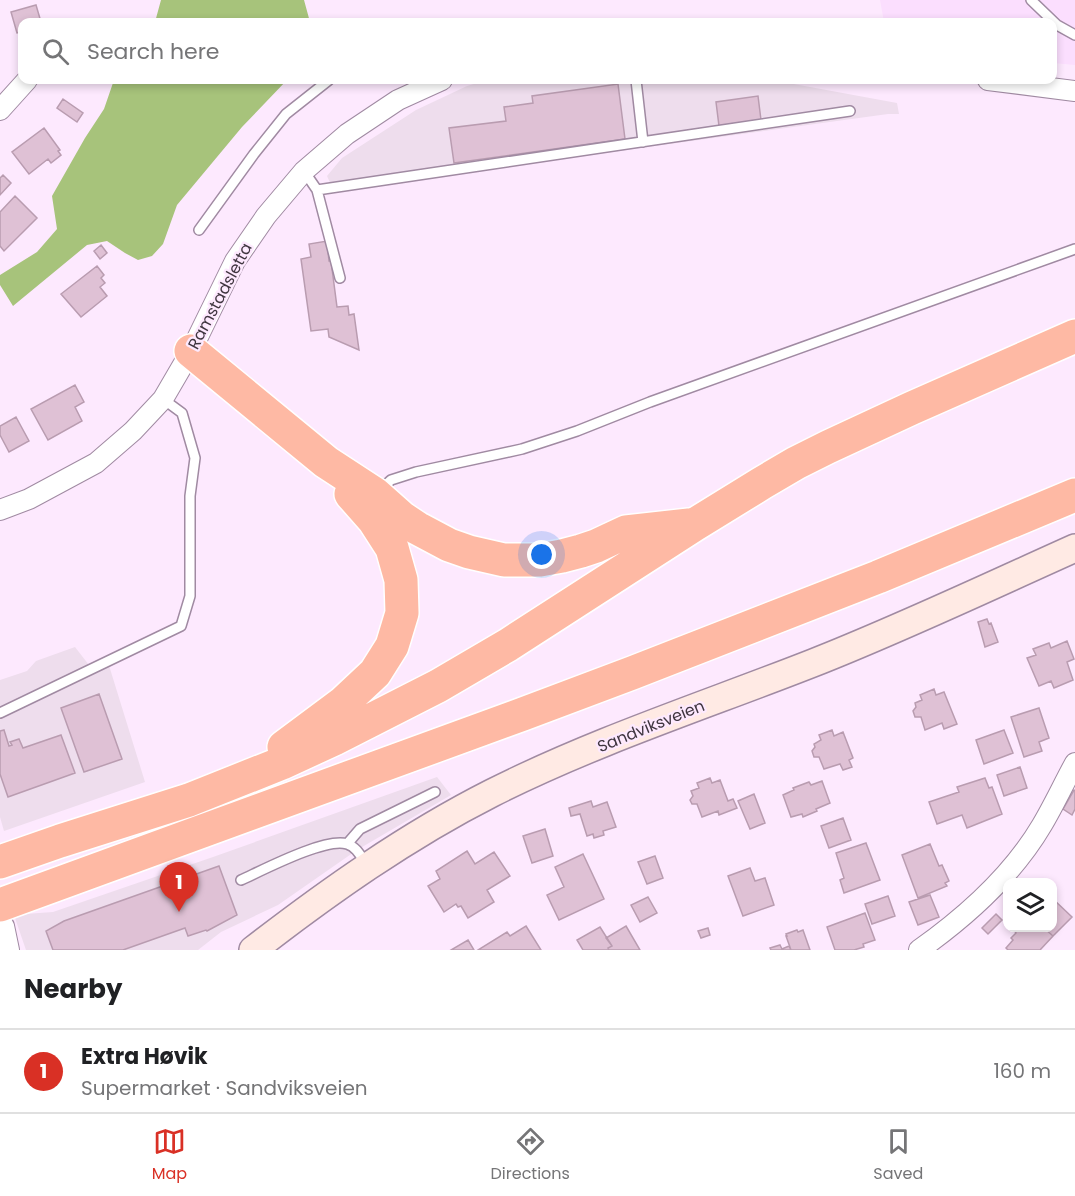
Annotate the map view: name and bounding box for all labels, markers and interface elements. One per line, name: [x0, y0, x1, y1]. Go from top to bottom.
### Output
search box: [18, 18, 1057, 84]
icon: search: [39, 35, 72, 68]
text: Search here: [87, 36, 220, 67]
street label: Ramstadsletta: [182, 239, 258, 353]
your location: [527, 540, 556, 569]
street label: Sandviksveien: [594, 694, 708, 758]
pin: 1: [160, 862, 198, 912]
map controls: [1003, 878, 1057, 932]
button: layers: [1003, 878, 1057, 932]
text: Nearby: [24, 971, 122, 1007]
text: Extra Høvik: [81, 1041, 208, 1072]
text: 1: [40, 1057, 47, 1085]
text: 160 m: [993, 1057, 1051, 1085]
text: Supermarket · Sandviksveien: [81, 1074, 368, 1102]
tab: Map: [152, 1125, 187, 1186]
tab: Directions: [491, 1125, 570, 1186]
tab: Saved: [873, 1125, 923, 1186]

